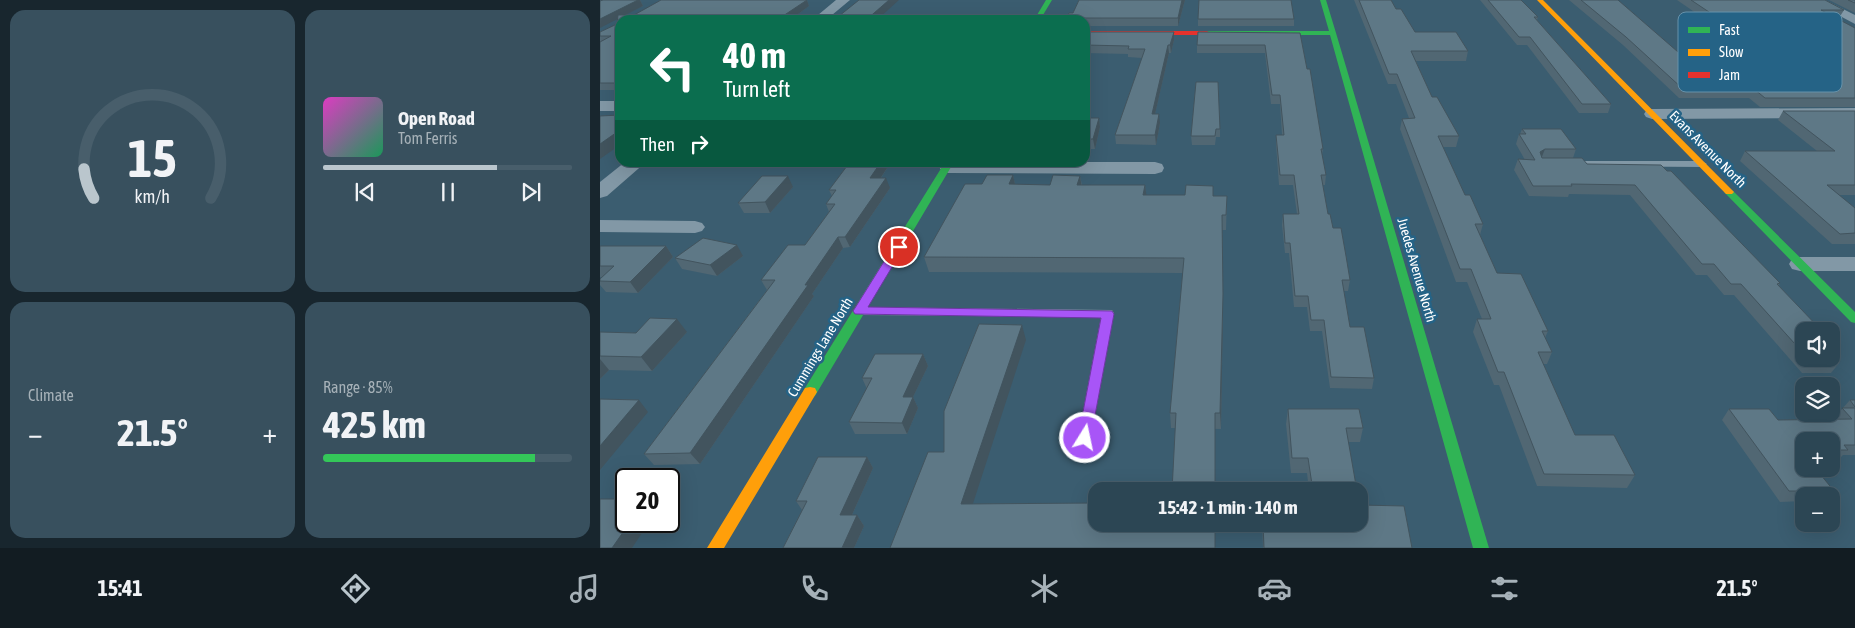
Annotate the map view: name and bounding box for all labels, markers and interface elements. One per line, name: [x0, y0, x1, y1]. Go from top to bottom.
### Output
legend: [1678, 12, 1842, 92]
text: Fast: [1719, 22, 1740, 38]
icon: left: [640, 35, 705, 100]
text: 40 m: [723, 35, 786, 75]
text: Slow: [1719, 44, 1744, 60]
text: Jam: [1719, 67, 1740, 83]
text: Turn left: [723, 76, 790, 102]
text: Open Road: [398, 107, 475, 129]
street label: Evans Avenue North: [1666, 107, 1750, 191]
text: 15: [128, 128, 177, 188]
text: Tom Ferris: [398, 129, 457, 147]
icon: right: [685, 130, 713, 158]
text: Then: [640, 133, 675, 155]
icon: previous: [351, 178, 379, 206]
icon: pause: [434, 178, 462, 206]
icon: next: [517, 178, 545, 206]
text: km/h: [135, 186, 170, 207]
street label: Juedes Avenue North: [1394, 216, 1440, 324]
pin: [878, 226, 920, 268]
icon: arrive: [885, 233, 913, 261]
street label: Cummings Lane North: [784, 295, 856, 399]
map controls: [1795, 322, 1840, 532]
button: sound: [1795, 322, 1840, 367]
button: layers: [1795, 377, 1840, 422]
text: Range · 85%: [323, 378, 393, 396]
text: Climate: [28, 386, 74, 404]
text: 425 km: [323, 403, 426, 446]
text: 21.5°: [117, 411, 188, 454]
position arrow: [1058, 411, 1110, 463]
text: −: [28, 417, 43, 449]
text: +: [262, 417, 277, 449]
button: +: [1795, 432, 1840, 477]
speed limit sign: 20: [615, 468, 680, 533]
button: −: [1795, 487, 1840, 532]
text: 15:42 · 1 min · 140 m: [1158, 496, 1298, 518]
icon: directions: [338, 571, 373, 606]
icon: music: [567, 571, 602, 606]
icon: phone: [797, 571, 832, 606]
icon: climate: [1027, 571, 1062, 606]
icon: car: [1257, 571, 1292, 606]
icon: filters: [1487, 571, 1522, 606]
text: 15:41: [97, 575, 143, 601]
text: 21.5°: [1716, 575, 1758, 601]

